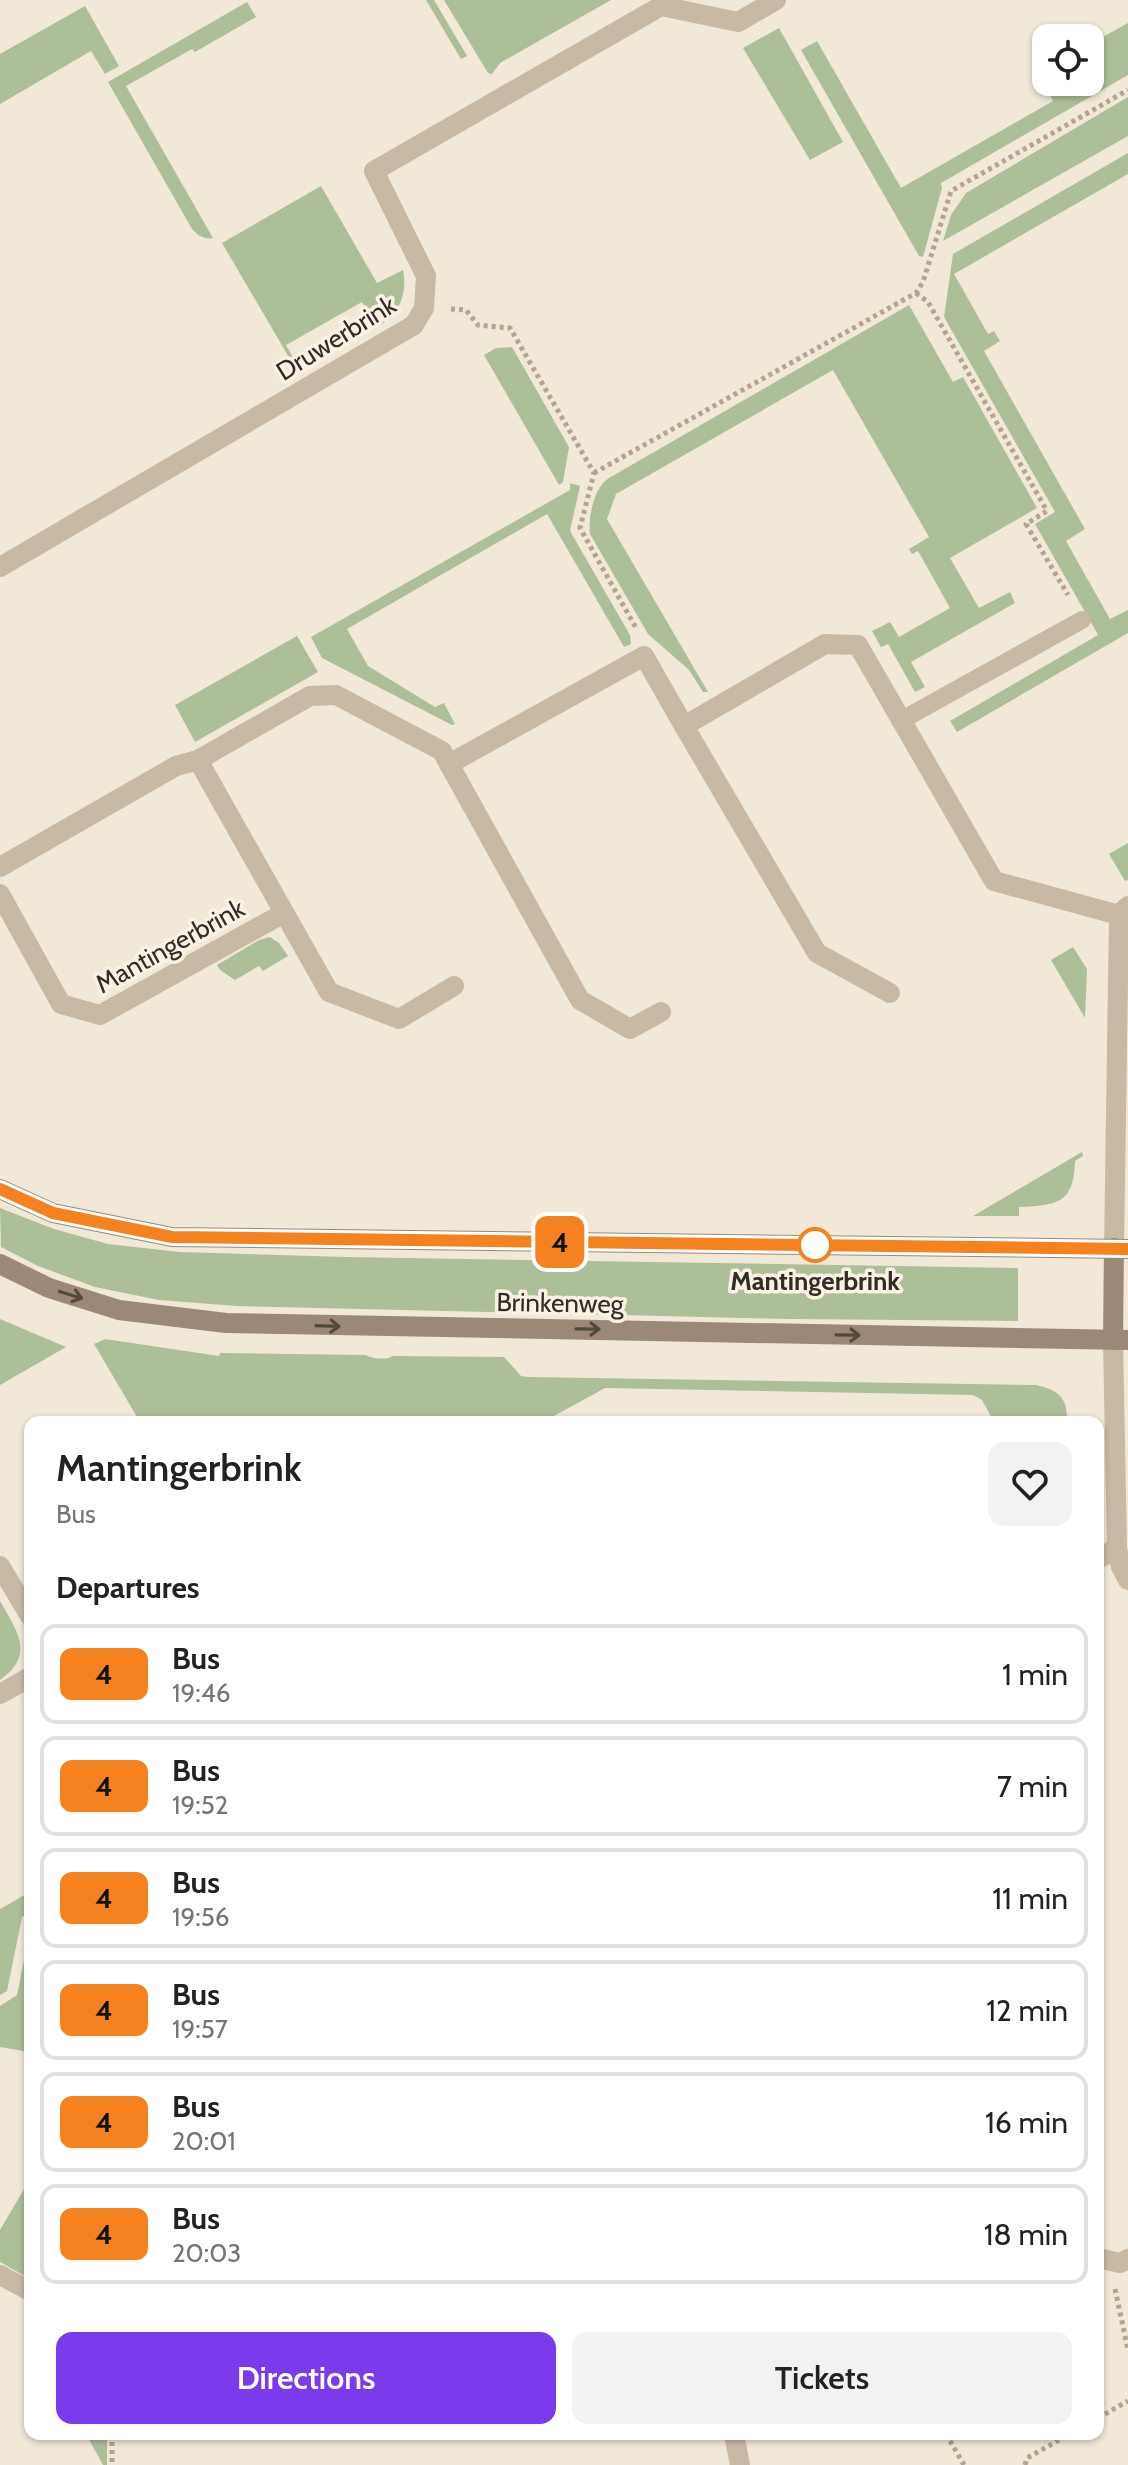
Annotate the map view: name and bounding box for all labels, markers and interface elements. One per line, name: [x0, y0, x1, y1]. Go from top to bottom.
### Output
map controls: [1032, 24, 1104, 96]
button: locate: [1032, 24, 1104, 96]
street label: Druwerbrink: [270, 288, 402, 387]
street label: Mantingerbrink: [90, 892, 250, 1000]
line badge: 4: [534, 1216, 586, 1268]
text: 4: [551, 1225, 569, 1259]
marker: Mantingerbrink: [798, 1228, 832, 1262]
place label: Mantingerbrink: [730, 1265, 900, 1297]
street label: Brinkenweg: [496, 1286, 625, 1320]
one-way arrow: [58, 1288, 84, 1303]
one-way arrow: [314, 1318, 341, 1333]
one-way arrow: [574, 1322, 601, 1337]
one-way arrow: [834, 1327, 861, 1342]
button: heart: [988, 1442, 1072, 1526]
text: Mantingerbrink: [56, 1444, 302, 1491]
text: Bus: [56, 1498, 96, 1530]
text: Departures: [56, 1569, 200, 1606]
text: Bus: [172, 1640, 220, 1677]
text: 1 min: [1002, 1656, 1068, 1693]
text: 4: [95, 1657, 113, 1691]
text: 19:46: [172, 1677, 230, 1709]
text: Bus: [172, 1752, 220, 1789]
text: 7 min: [997, 1768, 1068, 1805]
text: 4: [95, 1769, 113, 1803]
text: 19:52: [172, 1789, 228, 1821]
text: Bus: [172, 1864, 220, 1901]
text: 11 min: [992, 1880, 1068, 1917]
text: 4: [95, 1881, 113, 1915]
text: 19:56: [172, 1901, 230, 1933]
text: Bus: [172, 1976, 220, 2013]
text: 12 min: [986, 1992, 1068, 2029]
text: 4: [95, 1993, 113, 2027]
text: 19:57: [172, 2013, 228, 2045]
text: Bus: [172, 2088, 220, 2125]
text: 16 min: [985, 2104, 1068, 2141]
text: 4: [95, 2105, 113, 2139]
text: 20:01: [172, 2125, 236, 2157]
text: Bus: [172, 2200, 220, 2237]
text: 18 min: [984, 2216, 1068, 2253]
text: 4: [95, 2217, 113, 2251]
text: 20:03: [172, 2237, 241, 2269]
button: Directions: [56, 2332, 556, 2424]
button: Tickets: [572, 2332, 1072, 2424]

